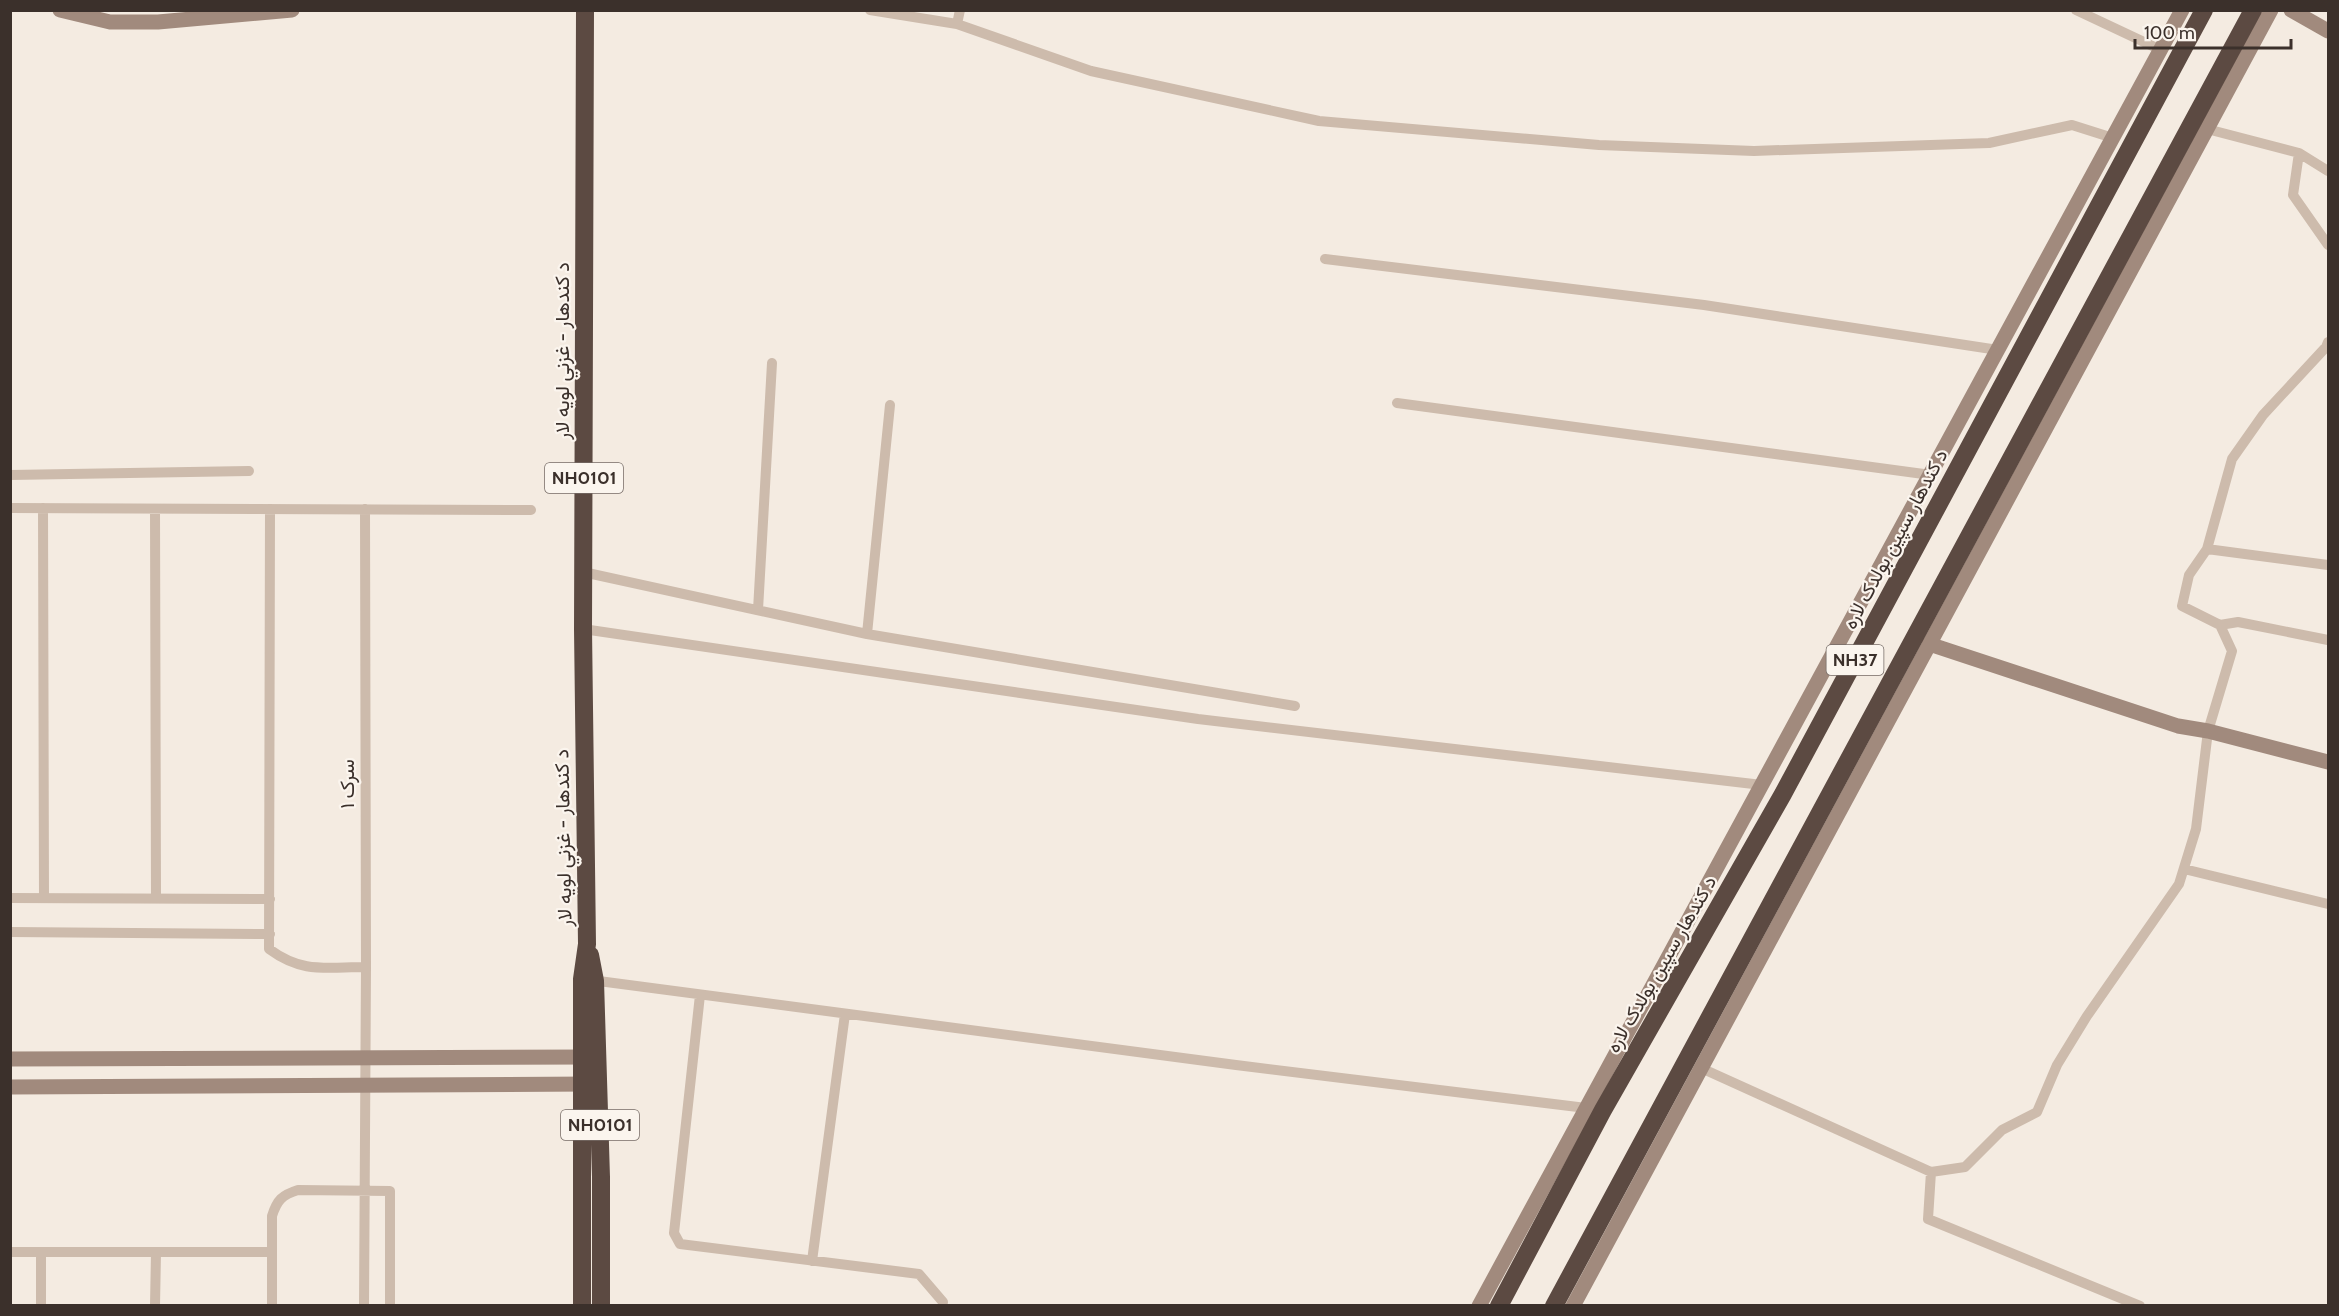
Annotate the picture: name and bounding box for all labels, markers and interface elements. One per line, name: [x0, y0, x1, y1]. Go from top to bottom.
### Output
scale bar: [2135, 12, 2291, 50]
text: 100 m: [2144, 22, 2195, 44]
street label: د کندهار - غزني لويه لار: [550, 262, 579, 441]
street label: د کندهار سپین بولدک لاره: [1837, 445, 1954, 634]
road number: NH0101: [545, 463, 623, 493]
road number: NH37: [1826, 645, 1884, 675]
street label: د کندهار - غزني لويه لار: [549, 749, 582, 928]
street label: سرک ۱: [335, 759, 360, 809]
street label: د کندهار سپین بولدک لاره: [1601, 871, 1723, 1058]
road number: NH0101: [561, 1110, 639, 1140]

